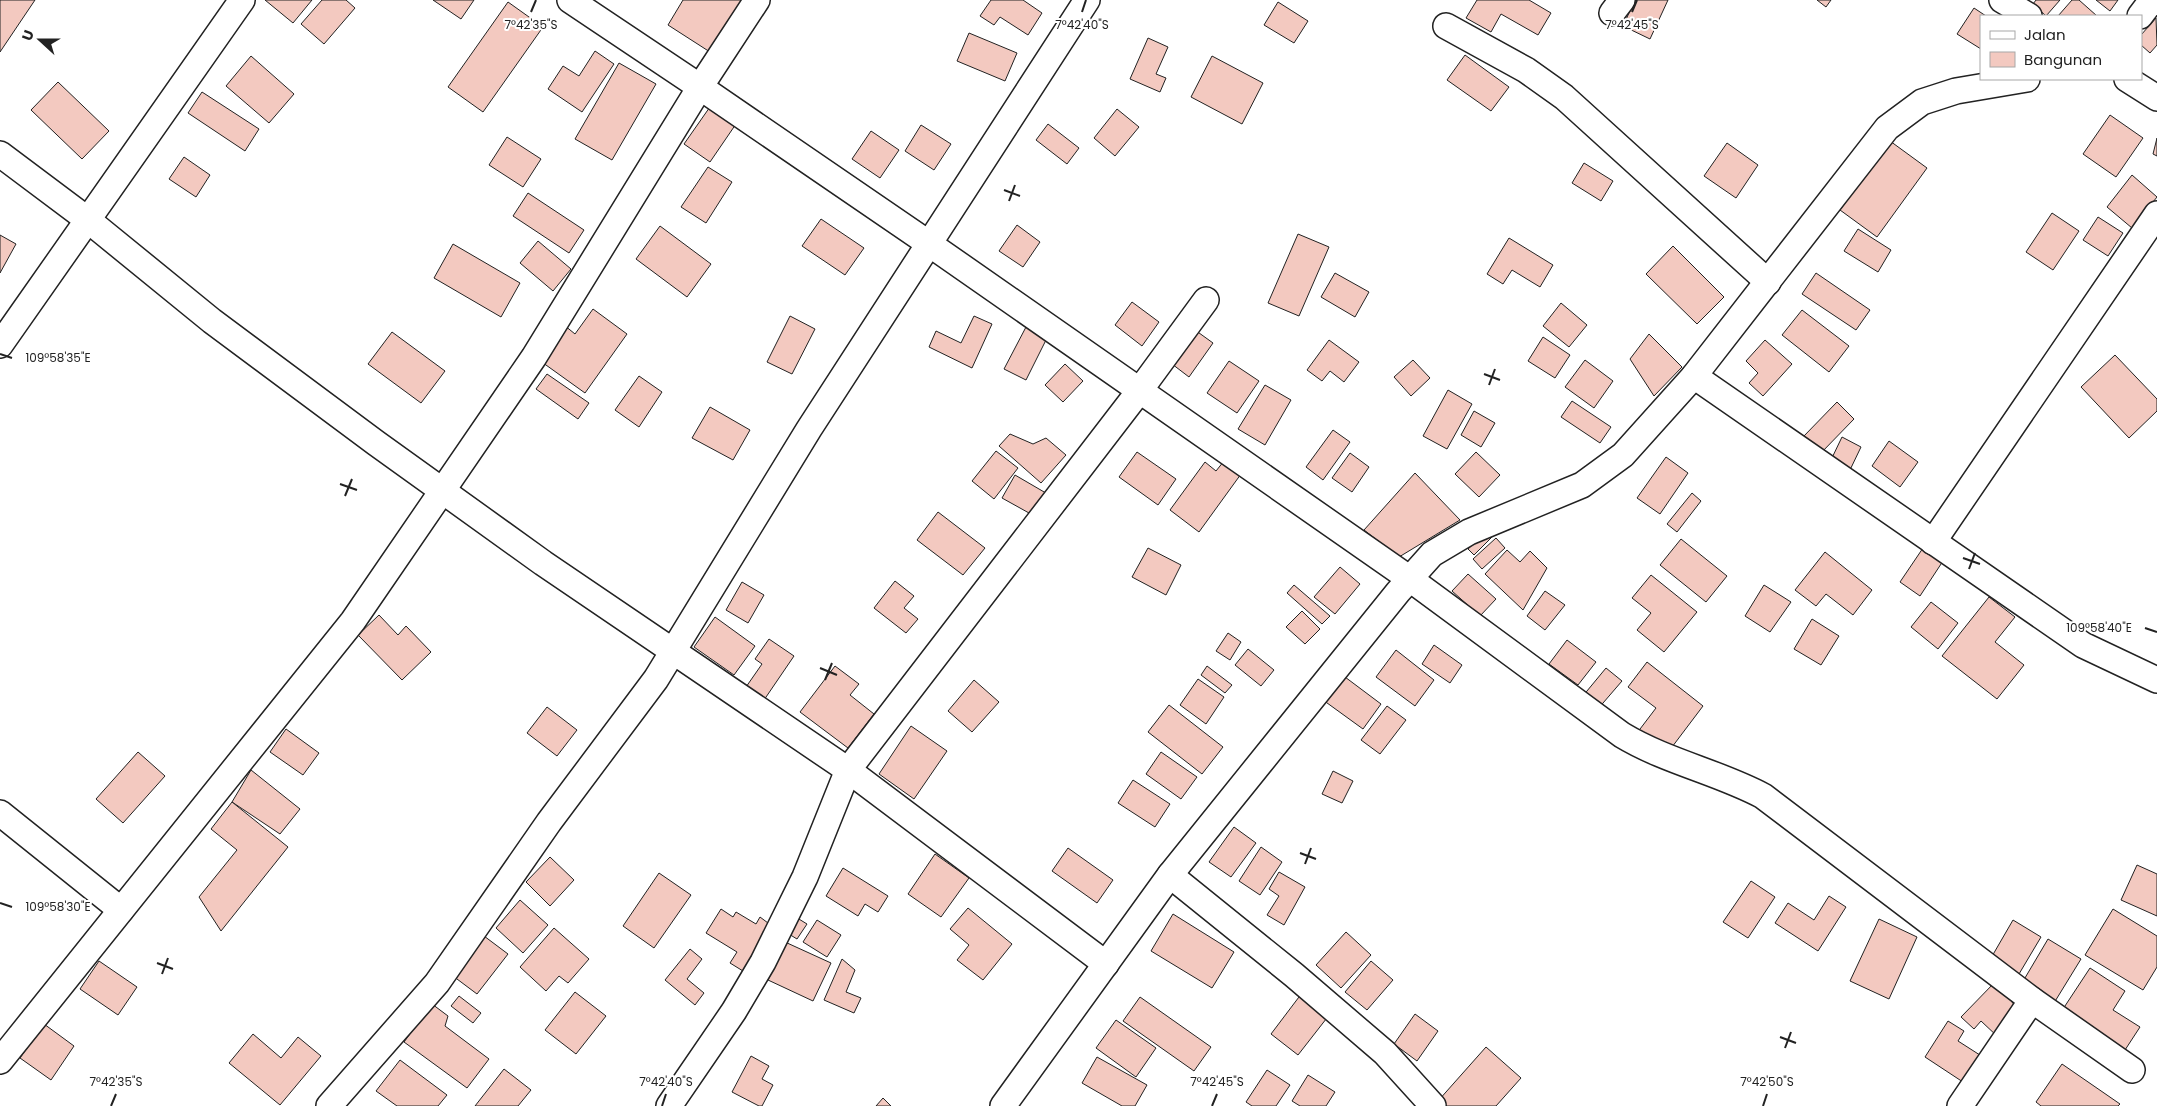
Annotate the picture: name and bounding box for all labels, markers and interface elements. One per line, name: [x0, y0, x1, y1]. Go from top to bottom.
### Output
north arrow: [15, 15, 65, 65]
legend: [1980, 15, 2142, 80]
text: 7°42'35"S: [505, 16, 557, 33]
text: 7°42'40"S: [1055, 16, 1109, 33]
text: 7°42'45"S: [1605, 16, 1659, 33]
text: Jalan: [2024, 24, 2066, 45]
text: U: [17, 27, 39, 44]
text: Bangunan: [2024, 49, 2102, 70]
text: 109°58'35"E: [25, 349, 91, 366]
text: 109°58'40"E: [2066, 619, 2132, 636]
text: 109°58'30"E: [25, 898, 91, 915]
text: 7°42'35"S: [90, 1073, 142, 1090]
text: 7°42'40"S: [639, 1073, 693, 1090]
text: 7°42'45"S: [1190, 1073, 1244, 1090]
text: 7°42'50"S: [1740, 1073, 1794, 1090]

